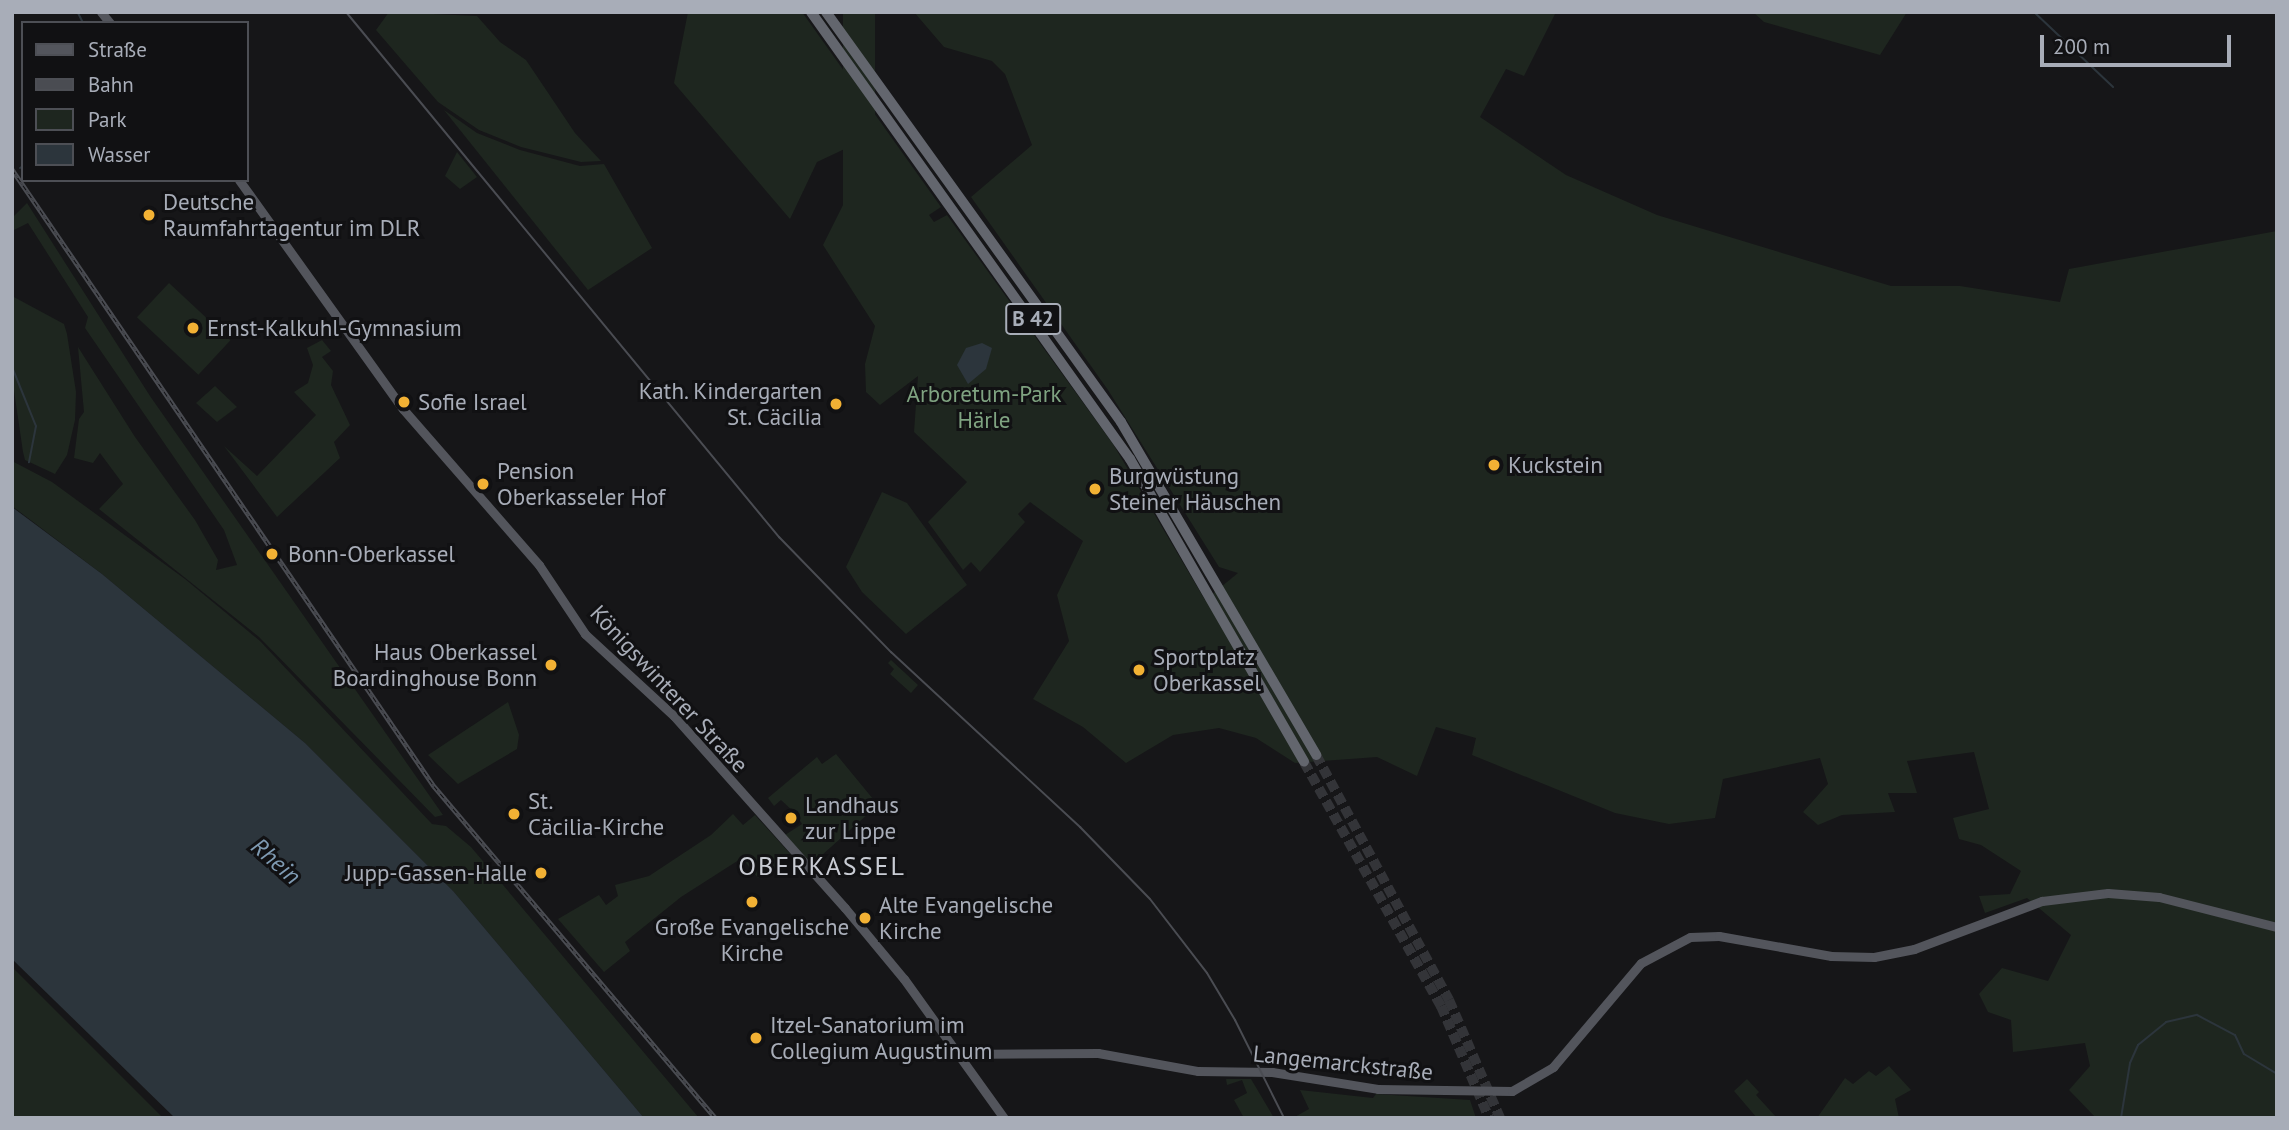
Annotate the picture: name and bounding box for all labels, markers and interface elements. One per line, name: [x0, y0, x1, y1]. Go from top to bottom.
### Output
legend: [21, 21, 248, 182]
scale bar: [2044, 21, 2235, 65]
text: 200 m: [2053, 33, 2110, 60]
text: Straße: [88, 36, 147, 63]
text: Bahn: [88, 71, 134, 98]
text: Park: [88, 106, 127, 133]
text: Wasser: [88, 141, 150, 168]
place label: Deutsche Raumfahrtagentur im DLR: [163, 188, 420, 242]
marker: Deutsche Raumfahrtagentur im DLR: [141, 207, 157, 223]
road number: B 42: [1005, 302, 1061, 336]
place label: Ernst-Kalkuhl-Gymnasium: [207, 314, 462, 342]
marker: Ernst-Kalkuhl-Gymnasium: [185, 320, 201, 336]
place label: Kath. Kindergarten St. Cäcilia: [637, 377, 822, 431]
park label: Arboretum-Park Härle: [907, 380, 1061, 434]
place label: Sofie Israel: [418, 388, 527, 416]
marker: Sofie Israel: [396, 394, 412, 410]
marker: Kath. Kindergarten St. Cäcilia: [828, 396, 844, 412]
place label: Kuckstein: [1508, 451, 1603, 479]
place label: Pension Oberkasseler Hof: [497, 457, 665, 511]
marker: Kuckstein: [1486, 457, 1502, 473]
place label: Burgwüstung Steiner Häuschen: [1109, 462, 1281, 516]
marker: Pension Oberkasseler Hof: [475, 476, 491, 492]
marker: Burgwüstung Steiner Häuschen: [1087, 481, 1103, 497]
place label: Bonn-Oberkassel: [288, 540, 455, 568]
marker: Bonn-Oberkassel: [262, 544, 282, 564]
street label: Königswinterer Straße: [584, 600, 754, 778]
place label: Haus Oberkassel Boardinghouse Bonn: [333, 638, 537, 692]
place label: Sportplatz Oberkassel: [1153, 643, 1261, 697]
marker: Haus Oberkassel Boardinghouse Bonn: [543, 657, 559, 673]
marker: Sportplatz Oberkassel: [1131, 662, 1147, 678]
place label: St. Cäcilia-Kirche: [528, 787, 664, 841]
place label: Landhaus zur Lippe: [805, 791, 899, 845]
marker: St. Cäcilia-Kirche: [506, 806, 522, 822]
marker: Landhaus zur Lippe: [783, 810, 799, 826]
water label: Rhein: [245, 832, 307, 890]
district label: OBERKASSEL: [739, 850, 905, 882]
place label: Jupp-Gassen-Halle: [345, 859, 527, 887]
marker: Jupp-Gassen-Halle: [533, 865, 549, 881]
place label: Alte Evangelische Kirche: [879, 891, 1053, 945]
marker: Große Evangelische Kirche: [744, 894, 760, 910]
marker: Alte Evangelische Kirche: [857, 910, 873, 926]
place label: Große Evangelische Kirche: [655, 913, 849, 967]
place label: Itzel-Sanatorium im Collegium Augustinum: [770, 1011, 993, 1065]
marker: Itzel-Sanatorium im Collegium Augustinum: [748, 1030, 764, 1046]
street label: Langemarckstraße: [1252, 1040, 1434, 1086]

